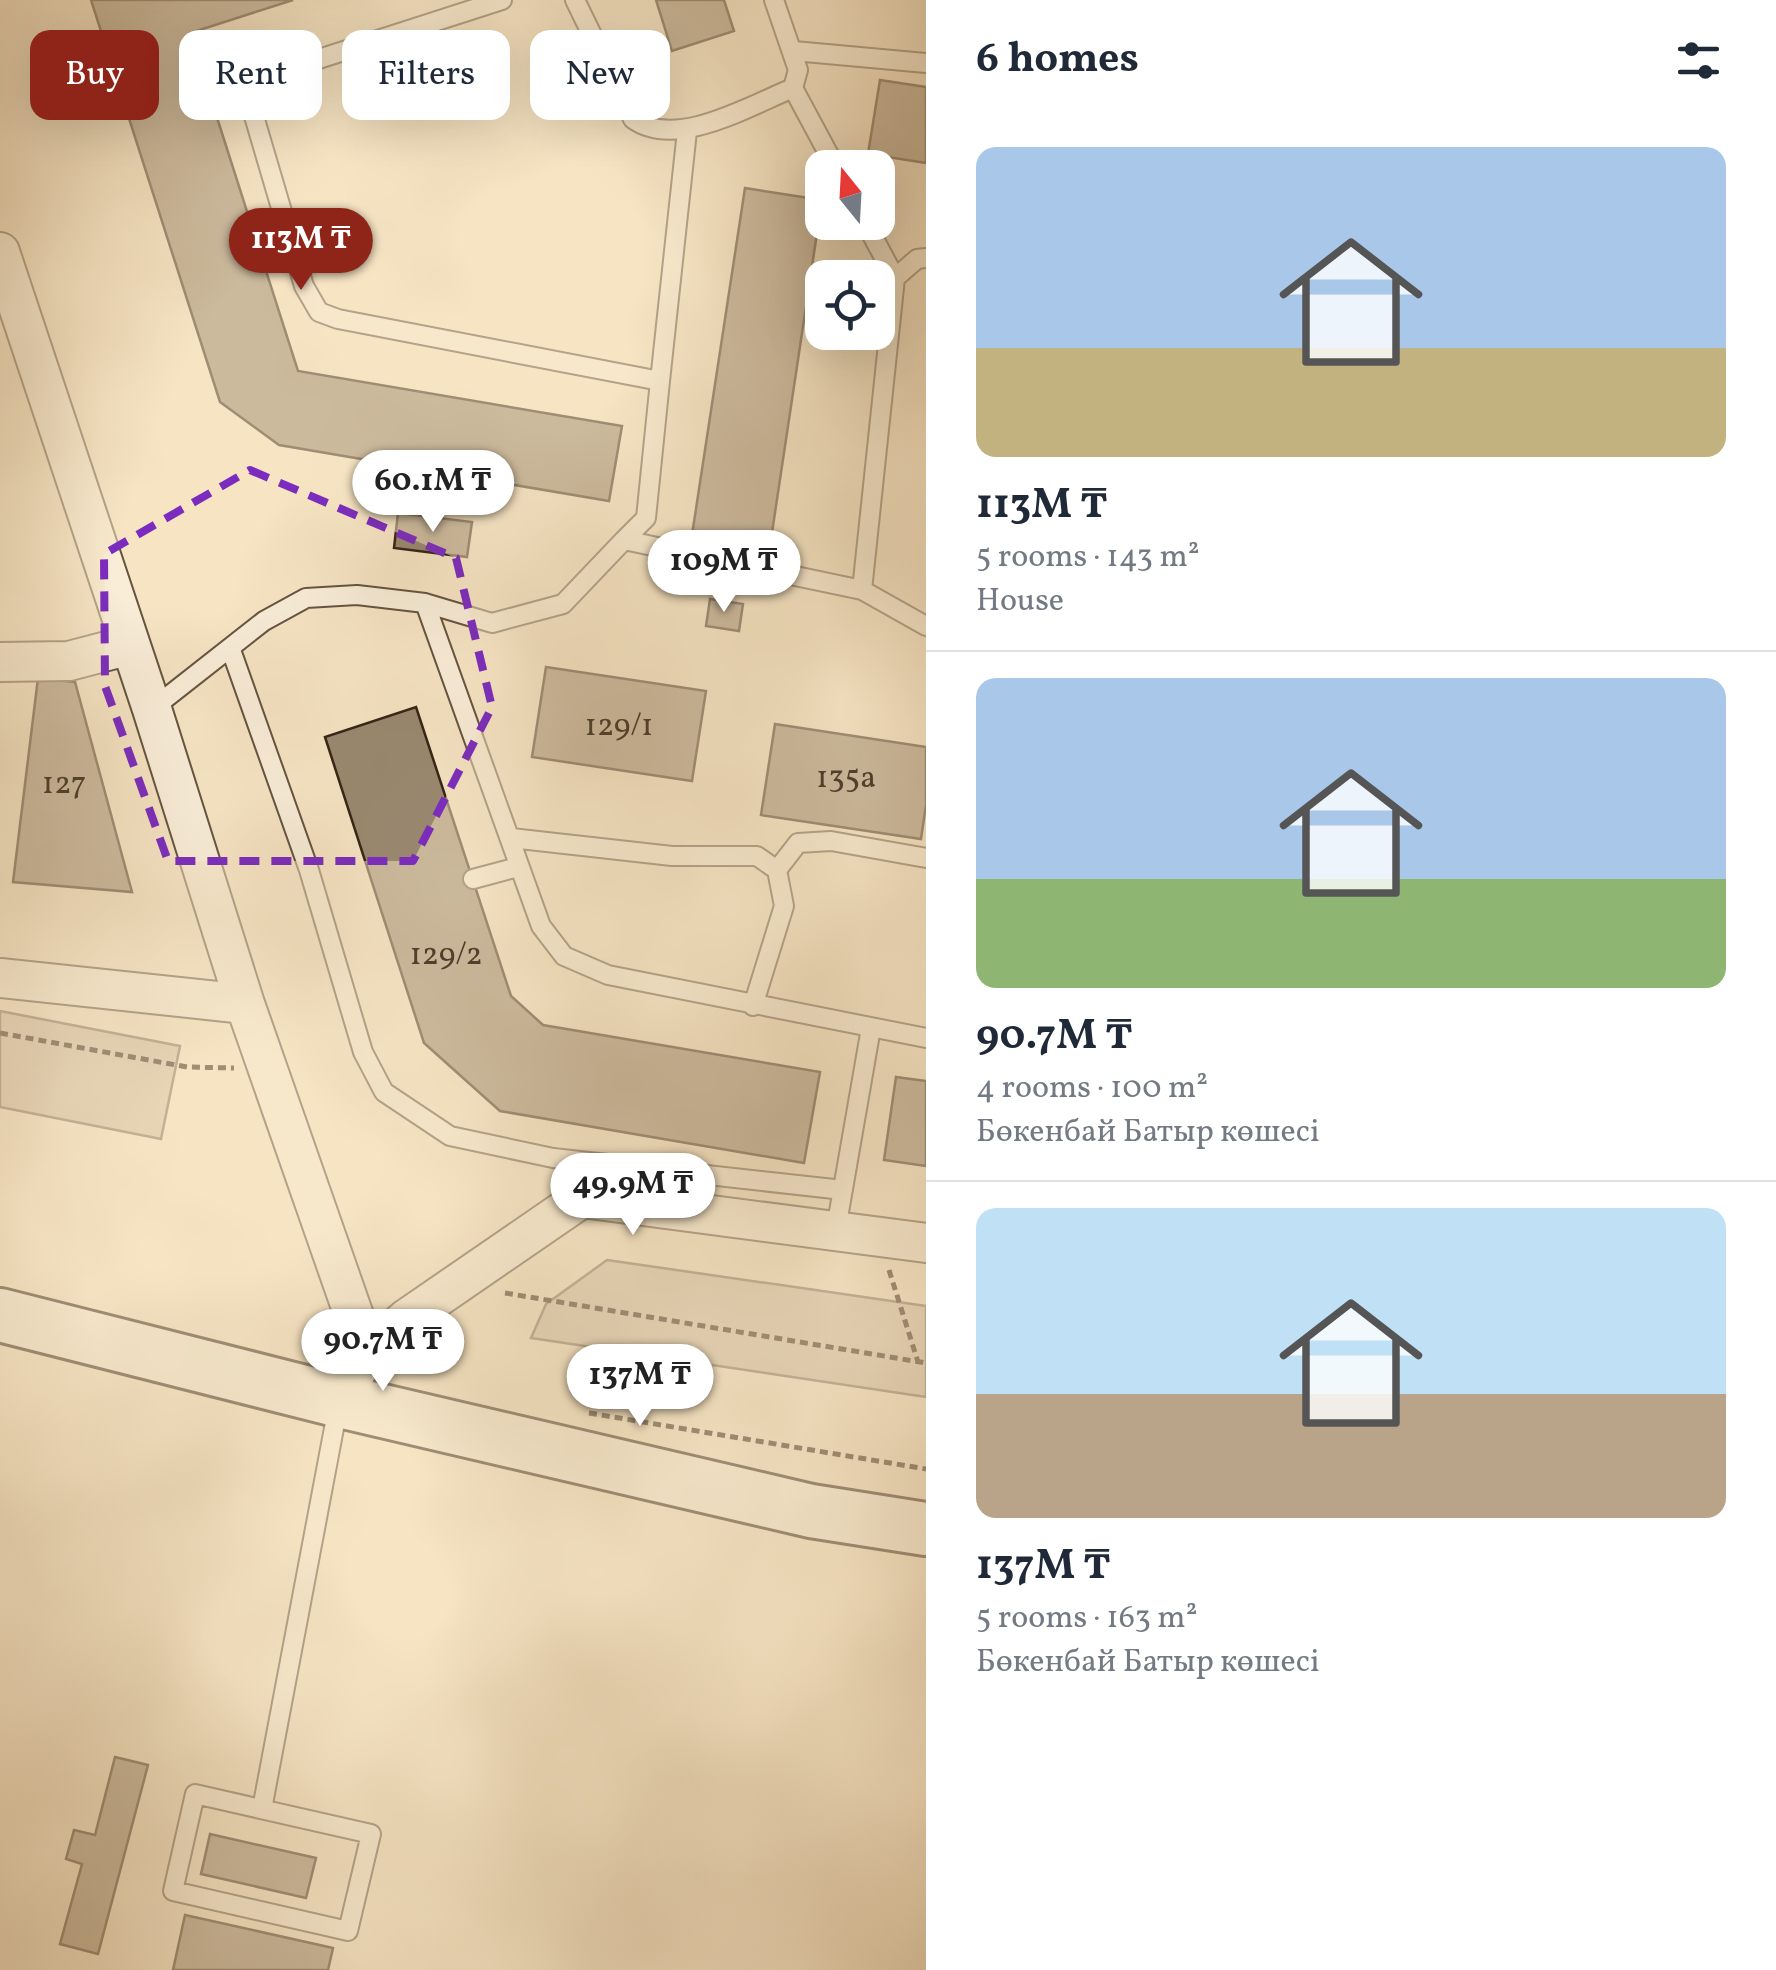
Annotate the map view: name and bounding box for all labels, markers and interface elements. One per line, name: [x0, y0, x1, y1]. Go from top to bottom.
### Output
chip: Buy: [30, 30, 159, 120]
chip: Rent: [179, 30, 322, 120]
chip: Filters: [342, 30, 510, 120]
chip: New: [530, 30, 670, 120]
text: 6 homes: [976, 31, 1139, 90]
icon: filters: [1671, 33, 1726, 88]
north arrow: [805, 150, 895, 240]
map controls: [805, 150, 895, 350]
pin: 113M ₸: [220, 208, 382, 293]
icon: home: [1261, 212, 1441, 392]
text: 113M ₸: [251, 218, 351, 262]
button: locate: [805, 260, 895, 350]
pin: 60.1M ₸: [341, 450, 525, 535]
text: 60.1M ₸: [374, 460, 492, 504]
text: 113M ₸: [976, 477, 1108, 536]
pin: 109M ₸: [643, 530, 805, 615]
text: 5 rooms · 143 m²: [976, 536, 1200, 580]
text: 109M ₸: [670, 540, 778, 584]
text: House: [976, 580, 1064, 624]
house number: 129/1: [584, 705, 654, 749]
icon: home: [1261, 743, 1441, 923]
house number: 135а: [816, 757, 876, 801]
house number: 127: [42, 763, 86, 807]
house number: 129/2: [409, 934, 483, 978]
text: 90.7M ₸: [976, 1008, 1133, 1067]
text: 4 rooms · 100 m²: [976, 1067, 1208, 1111]
text: Бөкенбай Батыр көшесі: [976, 1111, 1320, 1155]
pin: 49.9M ₸: [541, 1153, 725, 1238]
text: 49.9M ₸: [572, 1163, 694, 1207]
icon: home: [1261, 1273, 1441, 1453]
pin: 90.7M ₸: [291, 1309, 475, 1394]
text: 90.7M ₸: [323, 1319, 443, 1363]
pin: 137M ₸: [559, 1344, 721, 1429]
text: 137M ₸: [589, 1354, 691, 1398]
text: 137M ₸: [976, 1538, 1111, 1597]
text: 5 rooms · 163 m²: [976, 1597, 1198, 1641]
text: Бөкенбай Батыр көшесі: [976, 1641, 1320, 1685]

